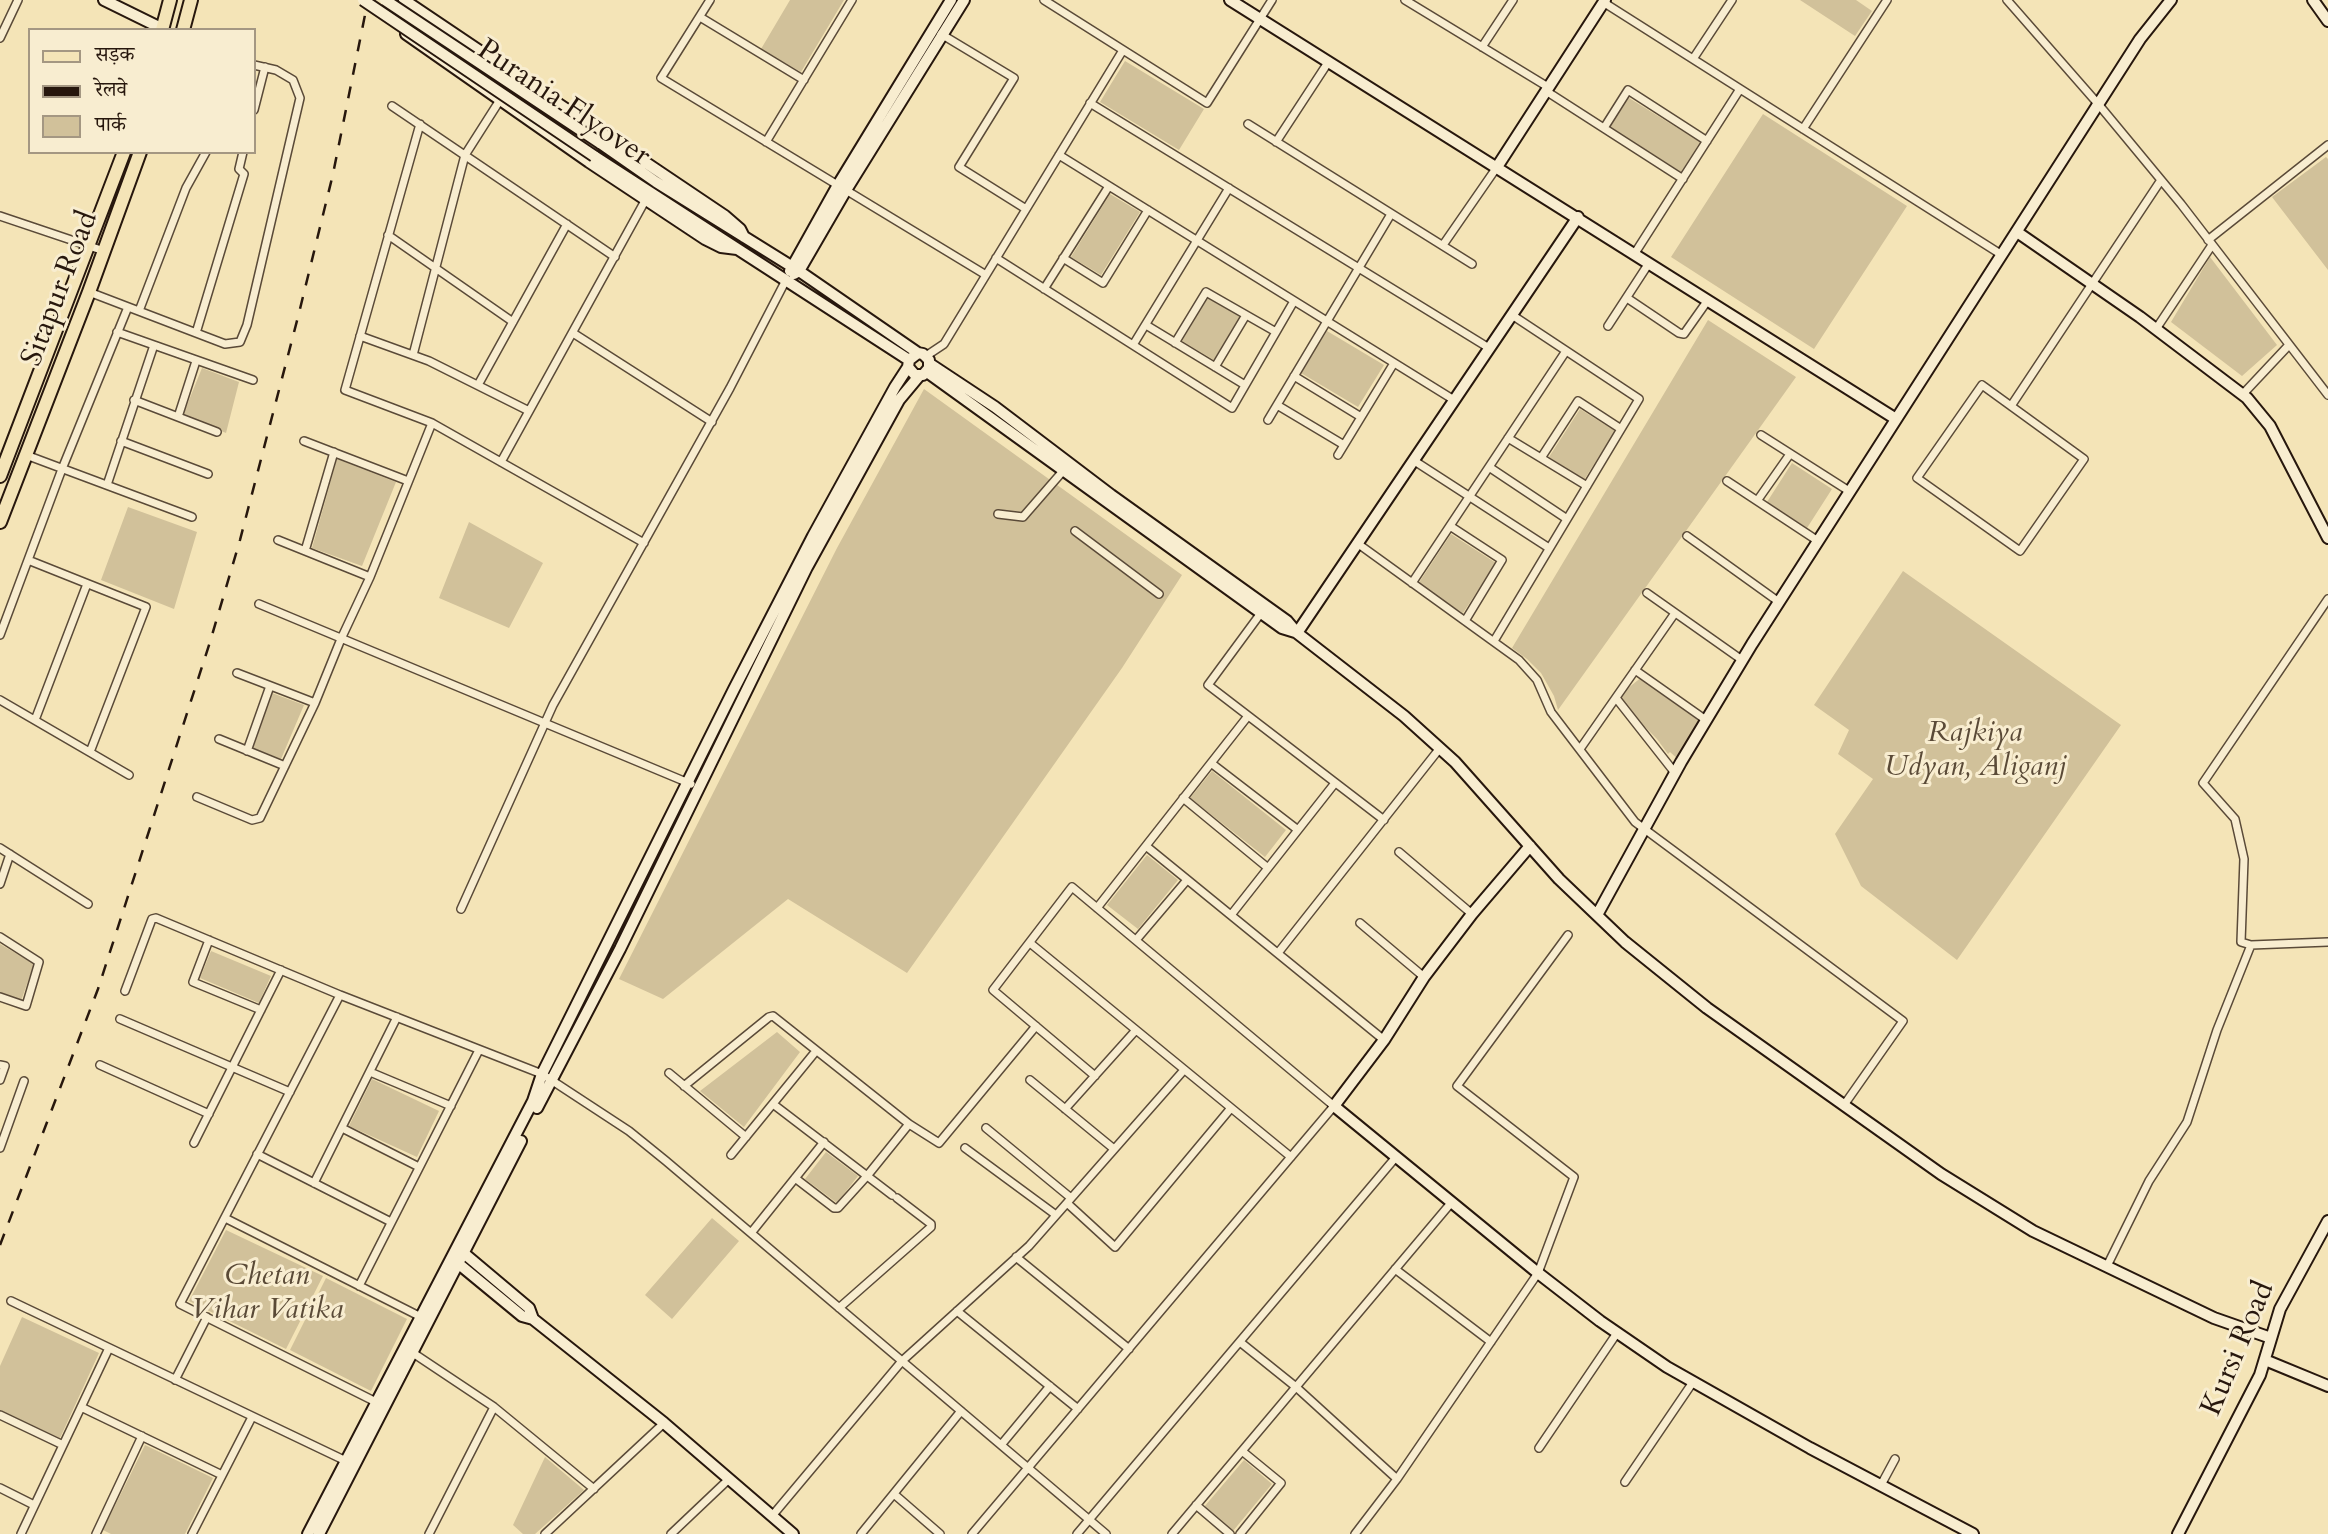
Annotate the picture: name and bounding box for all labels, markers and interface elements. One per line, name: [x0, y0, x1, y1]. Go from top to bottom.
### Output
legend: [28, 28, 256, 154]
street label: Purania Flyover: [470, 33, 656, 175]
text: सड़क: [95, 40, 134, 69]
text: रेलवे: [95, 75, 127, 104]
text: पार्क: [95, 110, 126, 139]
street label: Sitapur Road: [15, 206, 107, 372]
park label: Rajkiya Udyan, Aliganj: [1884, 716, 2066, 786]
park label: Chetan Vihar Vatika: [191, 1259, 343, 1330]
street label: Kursi Road: [2195, 1277, 2283, 1421]

